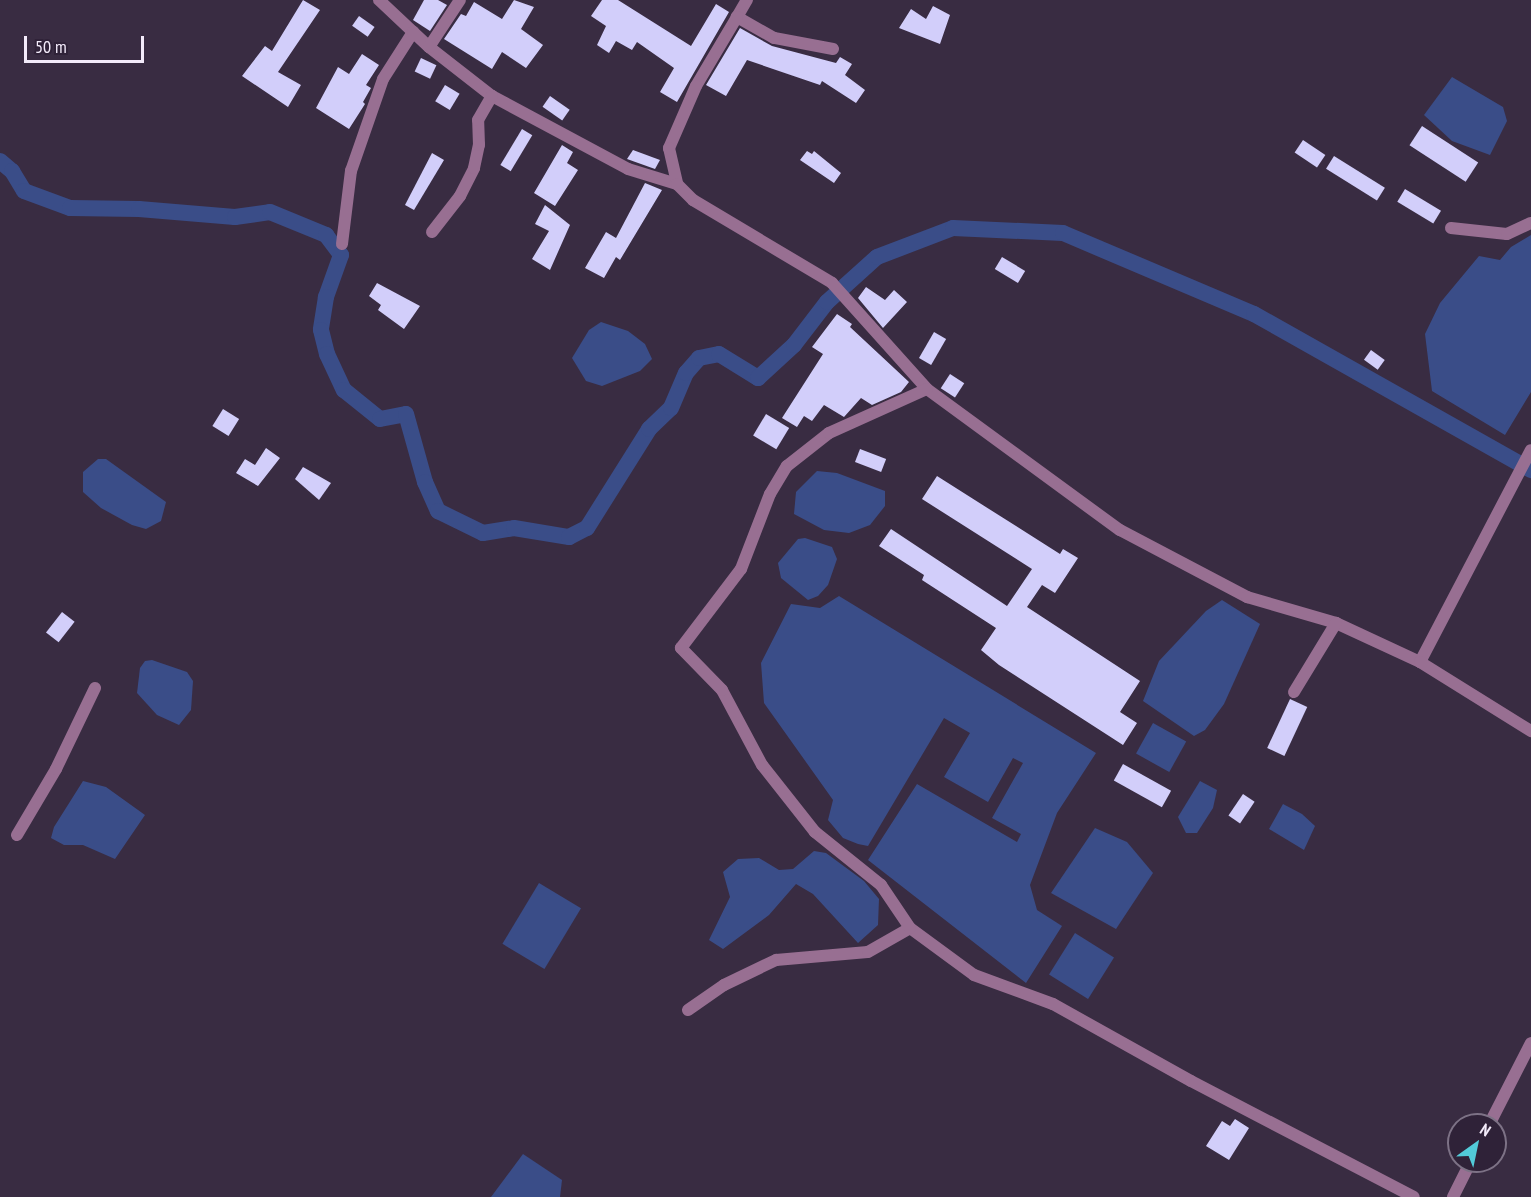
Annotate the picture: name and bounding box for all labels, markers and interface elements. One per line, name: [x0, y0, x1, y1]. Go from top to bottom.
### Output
scale bar: [27, 24, 147, 62]
text: 50 m: [35, 35, 67, 58]
north arrow: [1447, 1113, 1507, 1173]
text: N: [1477, 1119, 1495, 1140]

